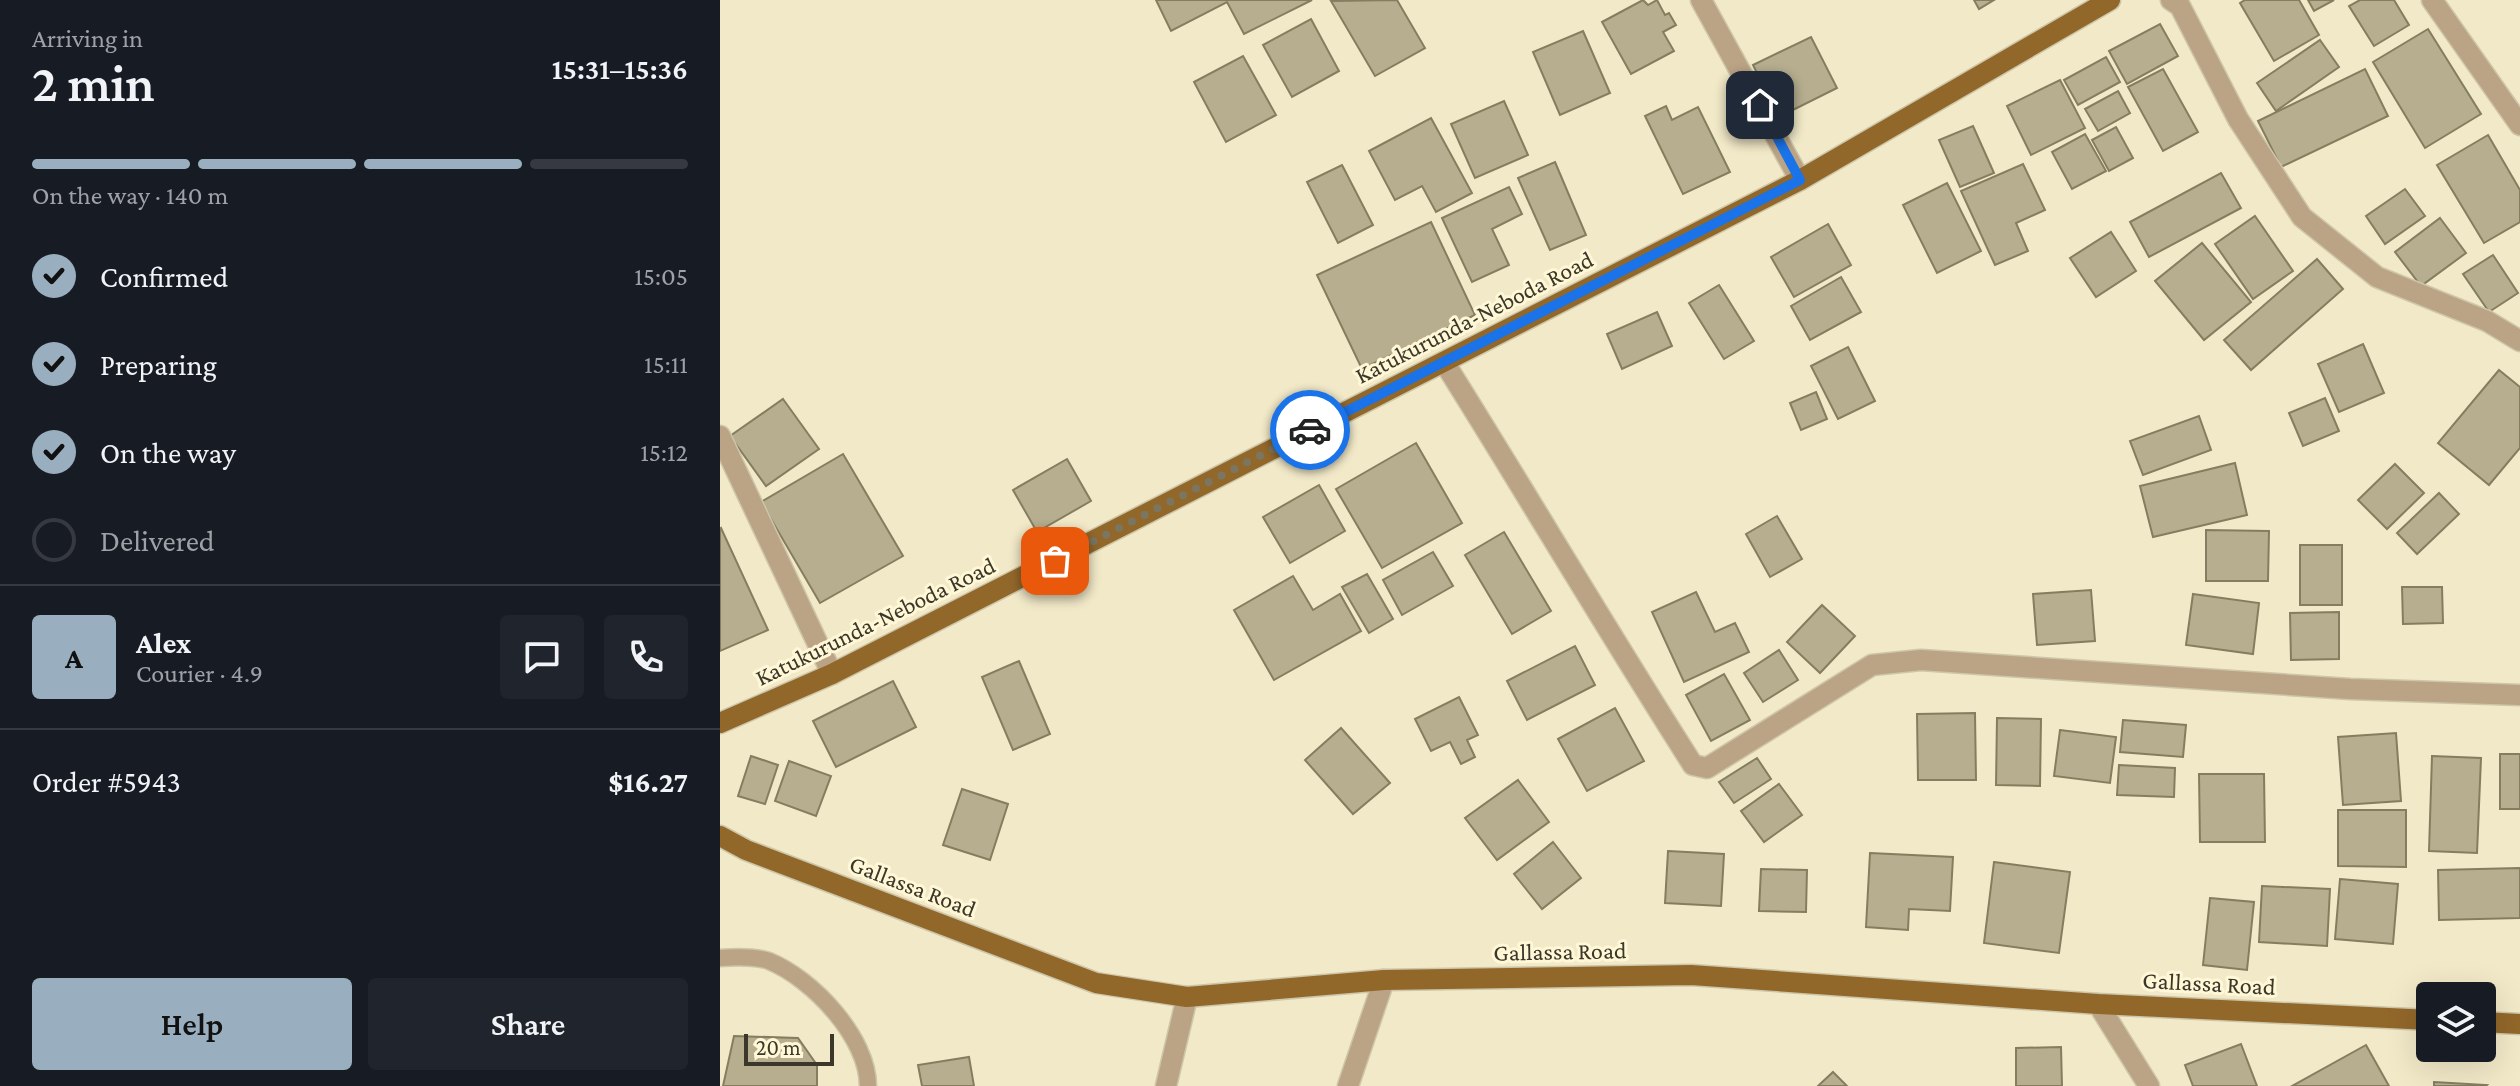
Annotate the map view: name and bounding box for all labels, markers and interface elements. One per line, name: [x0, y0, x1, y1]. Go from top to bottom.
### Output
text: Arriving in: [32, 24, 143, 53]
text: 15:31–15:36: [552, 52, 688, 85]
text: 2 min: [32, 54, 155, 112]
pin: [1726, 71, 1794, 139]
icon: home: [1738, 83, 1782, 127]
text: On the way · 140 m: [32, 181, 228, 210]
street label: Katukurunda-Neboda Road: [1351, 245, 1598, 389]
icon: check: [32, 254, 76, 298]
text: Confirmed: [100, 260, 228, 293]
text: 15:05: [634, 262, 688, 291]
icon: check: [32, 342, 76, 386]
text: Preparing: [100, 348, 217, 381]
text: 15:11: [644, 350, 688, 379]
courier: [1270, 390, 1350, 470]
icon: car: [1288, 408, 1332, 452]
icon: check: [32, 430, 76, 474]
text: On the way: [100, 436, 236, 469]
text: 15:12: [640, 438, 688, 467]
text: Delivered: [100, 524, 215, 557]
pin: [1021, 527, 1089, 595]
icon: bag: [1033, 539, 1077, 583]
street label: Katukurunda-Neboda Road: [751, 551, 1000, 691]
button: chat: [500, 615, 584, 699]
button: phone: [604, 615, 688, 699]
text: Alex: [136, 626, 191, 659]
text: A: [65, 641, 83, 674]
text: Courier · 4.9: [136, 659, 263, 688]
text: Order #5943: [32, 765, 181, 798]
text: $16.27: [608, 765, 688, 798]
street label: Gallassa Road: [846, 850, 980, 923]
street label: Gallassa Road: [1493, 936, 1627, 966]
street label: Gallassa Road: [2142, 966, 2277, 1000]
button: Help: [32, 978, 352, 1070]
button: Share: [368, 978, 688, 1070]
map controls: [2416, 982, 2496, 1062]
button: layers: [2416, 982, 2496, 1062]
scale bar: [744, 1030, 834, 1066]
text: 20 m: [756, 1035, 801, 1060]

